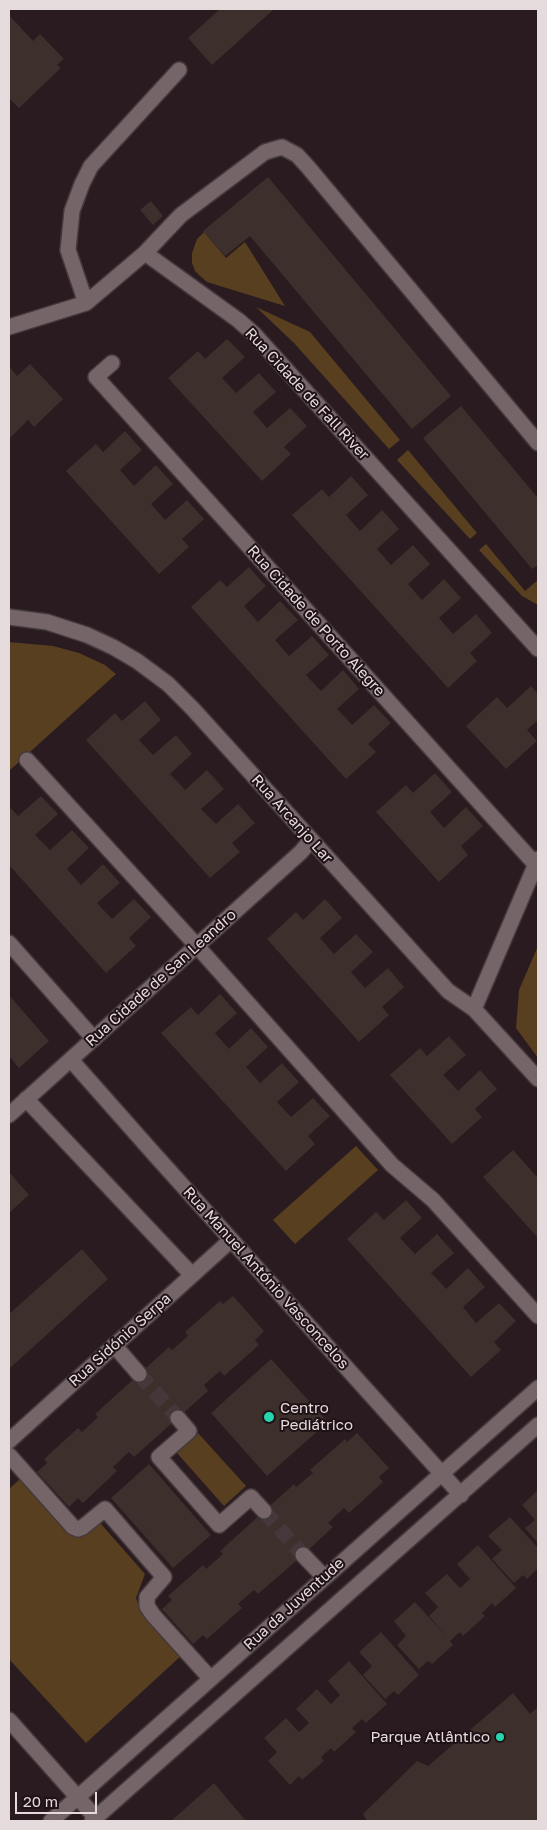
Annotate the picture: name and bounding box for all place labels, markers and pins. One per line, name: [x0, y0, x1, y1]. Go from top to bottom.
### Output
place label: Centro Pediátrico: [280, 1399, 353, 1434]
marker: Centro Pediátrico: [262, 1410, 276, 1424]
place label: Parque Atlântico: [370, 1728, 490, 1746]
marker: Parque Atlântico: [494, 1731, 506, 1743]

